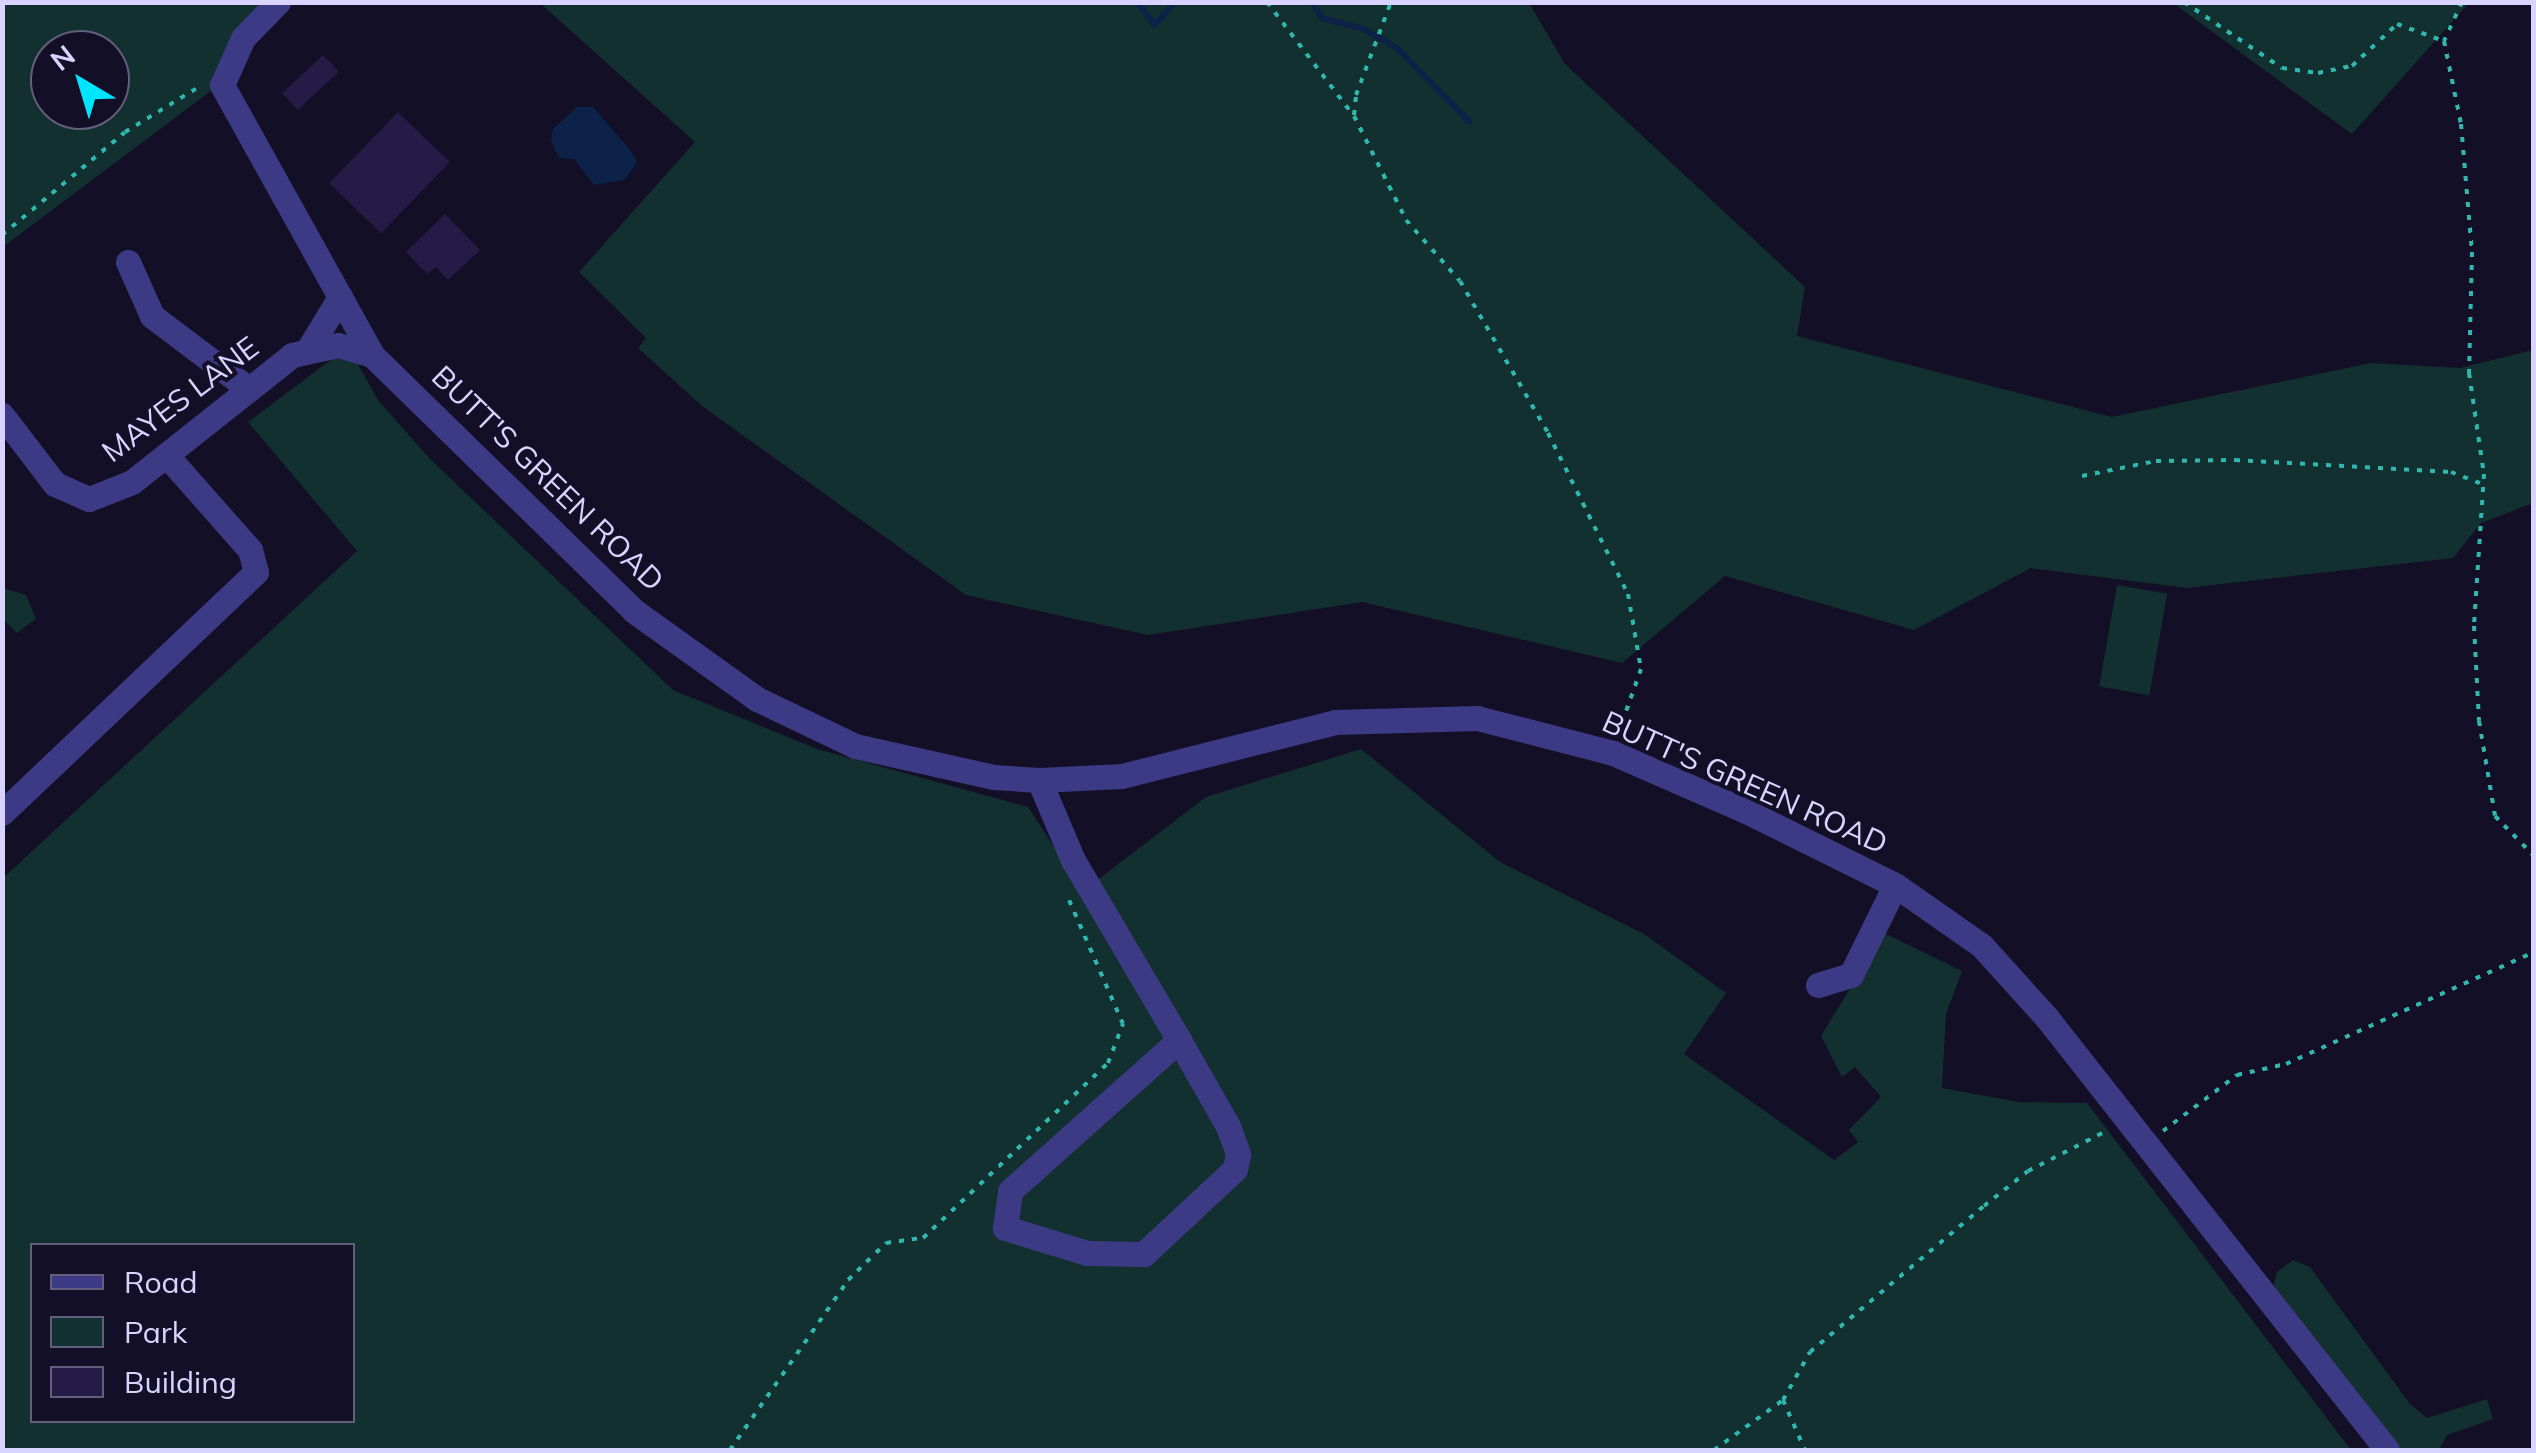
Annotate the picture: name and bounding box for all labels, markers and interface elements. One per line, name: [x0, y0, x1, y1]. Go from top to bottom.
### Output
north arrow: [30, 30, 130, 130]
text: N: [43, 37, 82, 78]
street label: MAYES LANE: [95, 329, 265, 469]
street label: BUTT'S GREEN ROAD: [425, 358, 671, 598]
street label: BUTT'S GREEN ROAD: [1597, 703, 1893, 861]
legend: [30, 1243, 355, 1423]
text: Road: [124, 1263, 198, 1301]
text: Park: [124, 1313, 187, 1351]
text: Building: [124, 1363, 237, 1401]

